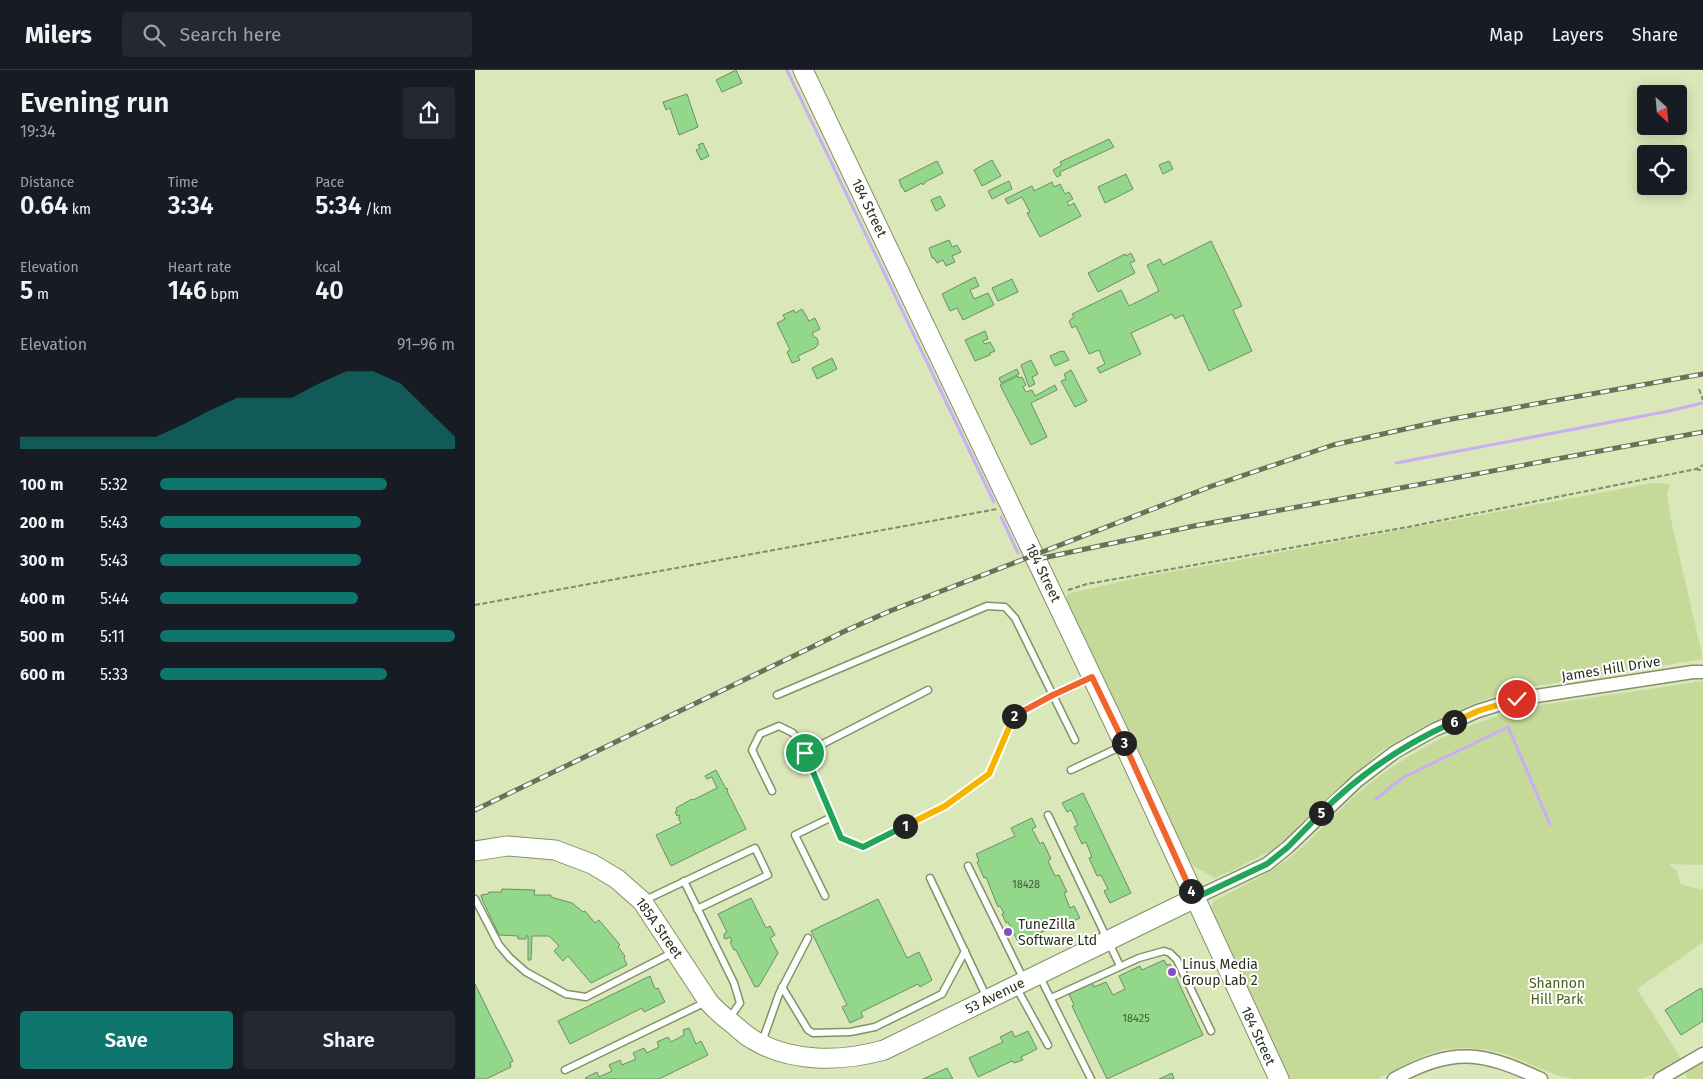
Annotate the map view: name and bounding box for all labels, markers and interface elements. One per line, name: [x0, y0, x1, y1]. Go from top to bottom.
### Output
search box: [122, 12, 472, 57]
text: Milers: [25, 21, 92, 49]
icon: search: [140, 21, 168, 49]
text: Search here: [180, 23, 281, 46]
text: Map: [1489, 24, 1524, 46]
text: Layers: [1552, 24, 1604, 46]
text: Share: [1632, 24, 1678, 46]
north arrow: [1637, 85, 1687, 135]
map controls: [1637, 85, 1687, 195]
text: Evening run: [20, 86, 169, 119]
button: share: [403, 87, 455, 139]
text: 19:34: [20, 122, 56, 141]
button: locate: [1637, 145, 1687, 195]
text: Distance: [20, 174, 74, 191]
text: Time: [168, 174, 198, 191]
text: Pace: [315, 174, 344, 191]
street label: 184 Street: [848, 176, 891, 241]
text: 0.64: [20, 191, 68, 221]
text: 3:34: [168, 191, 214, 221]
text: 5:34: [315, 191, 362, 221]
text: km: [68, 201, 91, 218]
text: /km: [362, 201, 392, 218]
text: Elevation: [20, 259, 79, 276]
text: Heart rate: [168, 259, 231, 276]
text: kcal: [315, 259, 341, 276]
text: 5: [20, 276, 33, 306]
text: 146: [168, 276, 207, 306]
text: 40: [315, 276, 344, 306]
text: m: [33, 286, 49, 303]
text: bpm: [207, 286, 239, 303]
text: Elevation: [20, 335, 87, 354]
text: 91–96 m: [397, 335, 455, 354]
text: 100 m: [20, 475, 63, 494]
text: 5:32: [100, 475, 128, 494]
text: 200 m: [20, 513, 64, 532]
text: 5:43: [100, 513, 128, 532]
street label: 184 Street: [1022, 541, 1065, 606]
text: 300 m: [20, 551, 64, 570]
text: 5:43: [100, 551, 128, 570]
text: 400 m: [20, 589, 65, 608]
text: 5:44: [100, 589, 129, 608]
text: 500 m: [20, 627, 65, 646]
text: 5:11: [100, 627, 125, 646]
street label: James Hill Drive: [1560, 653, 1662, 685]
text: 600 m: [20, 665, 65, 684]
text: 5:33: [100, 665, 128, 684]
pin: [1496, 678, 1538, 720]
icon: check: [1503, 685, 1531, 713]
pin: 2: [1001, 704, 1027, 728]
text: 2: [1011, 708, 1018, 725]
pin: 6: [1441, 710, 1467, 734]
text: 6: [1451, 714, 1458, 731]
pin: 3: [1111, 730, 1137, 756]
pin: [784, 732, 826, 774]
text: 3: [1121, 735, 1128, 752]
icon: arrive: [791, 739, 819, 767]
pin: 5: [1309, 800, 1333, 826]
text: 5: [1318, 805, 1325, 822]
pin: 1: [893, 814, 917, 838]
text: 1: [902, 818, 909, 835]
house number: 18428: [1012, 878, 1040, 891]
pin: 4: [1179, 878, 1203, 904]
text: 4: [1188, 883, 1195, 900]
street label: 185A Street: [632, 894, 687, 963]
place label: TuneZilla Software Ltd: [1018, 916, 1097, 949]
marker: TuneZilla Software Ltd: [1002, 926, 1014, 938]
place label: Linus Media Group Lab 2: [1182, 956, 1258, 989]
marker: Linus Media Group Lab 2: [1166, 966, 1178, 978]
street label: 53 Avenue: [962, 974, 1028, 1018]
park label: Shannon Hill Park: [1529, 975, 1585, 1008]
street label: 184 Street: [1237, 1004, 1279, 1069]
button: Save: [20, 1011, 233, 1069]
button: Share: [243, 1011, 455, 1069]
house number: 18425: [1122, 1012, 1150, 1025]

